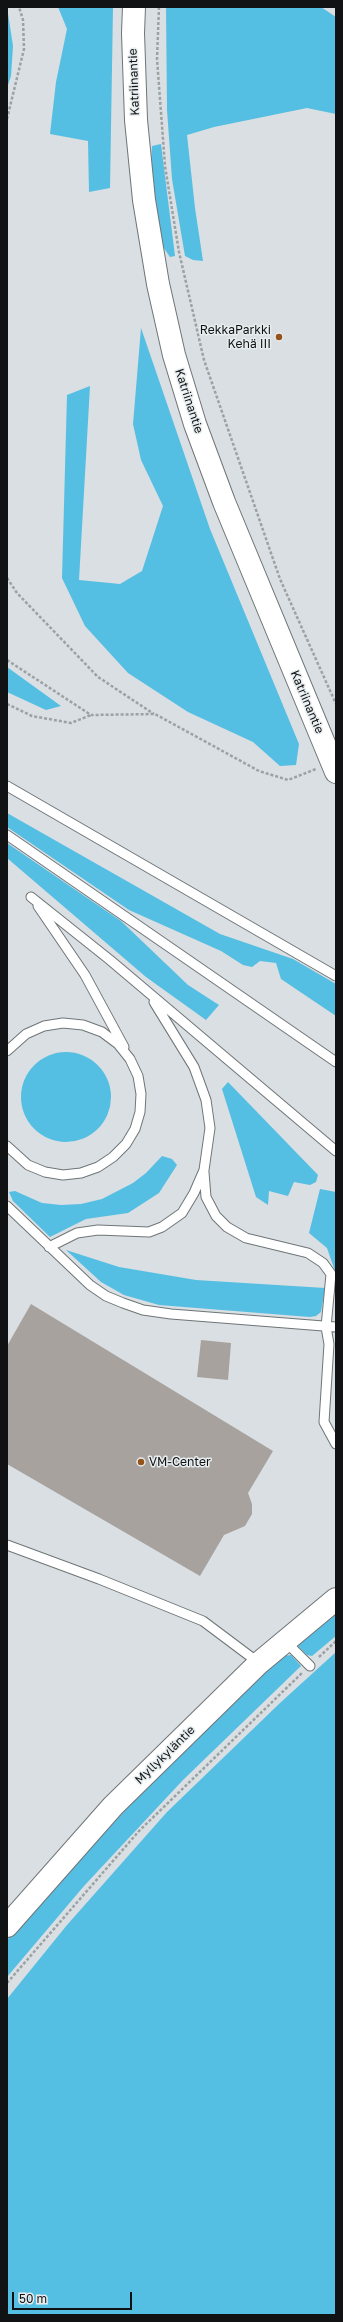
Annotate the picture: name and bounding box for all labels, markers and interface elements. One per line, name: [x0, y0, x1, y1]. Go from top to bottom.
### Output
street label: Katriinantie: [126, 48, 142, 116]
place label: RekkaParkki Kehä III: [200, 323, 271, 351]
marker: RekkaParkki Kehä III: [274, 332, 284, 342]
street label: Katriinantie: [172, 367, 206, 435]
street label: Katriinantie: [287, 668, 327, 736]
place label: VM-Center: [149, 1455, 211, 1469]
marker: VM-Center: [136, 1457, 146, 1467]
street label: Myllykyläntie: [132, 1723, 198, 1787]
scale bar: [14, 2284, 134, 2310]
text: 50 m: [19, 2291, 47, 2306]

